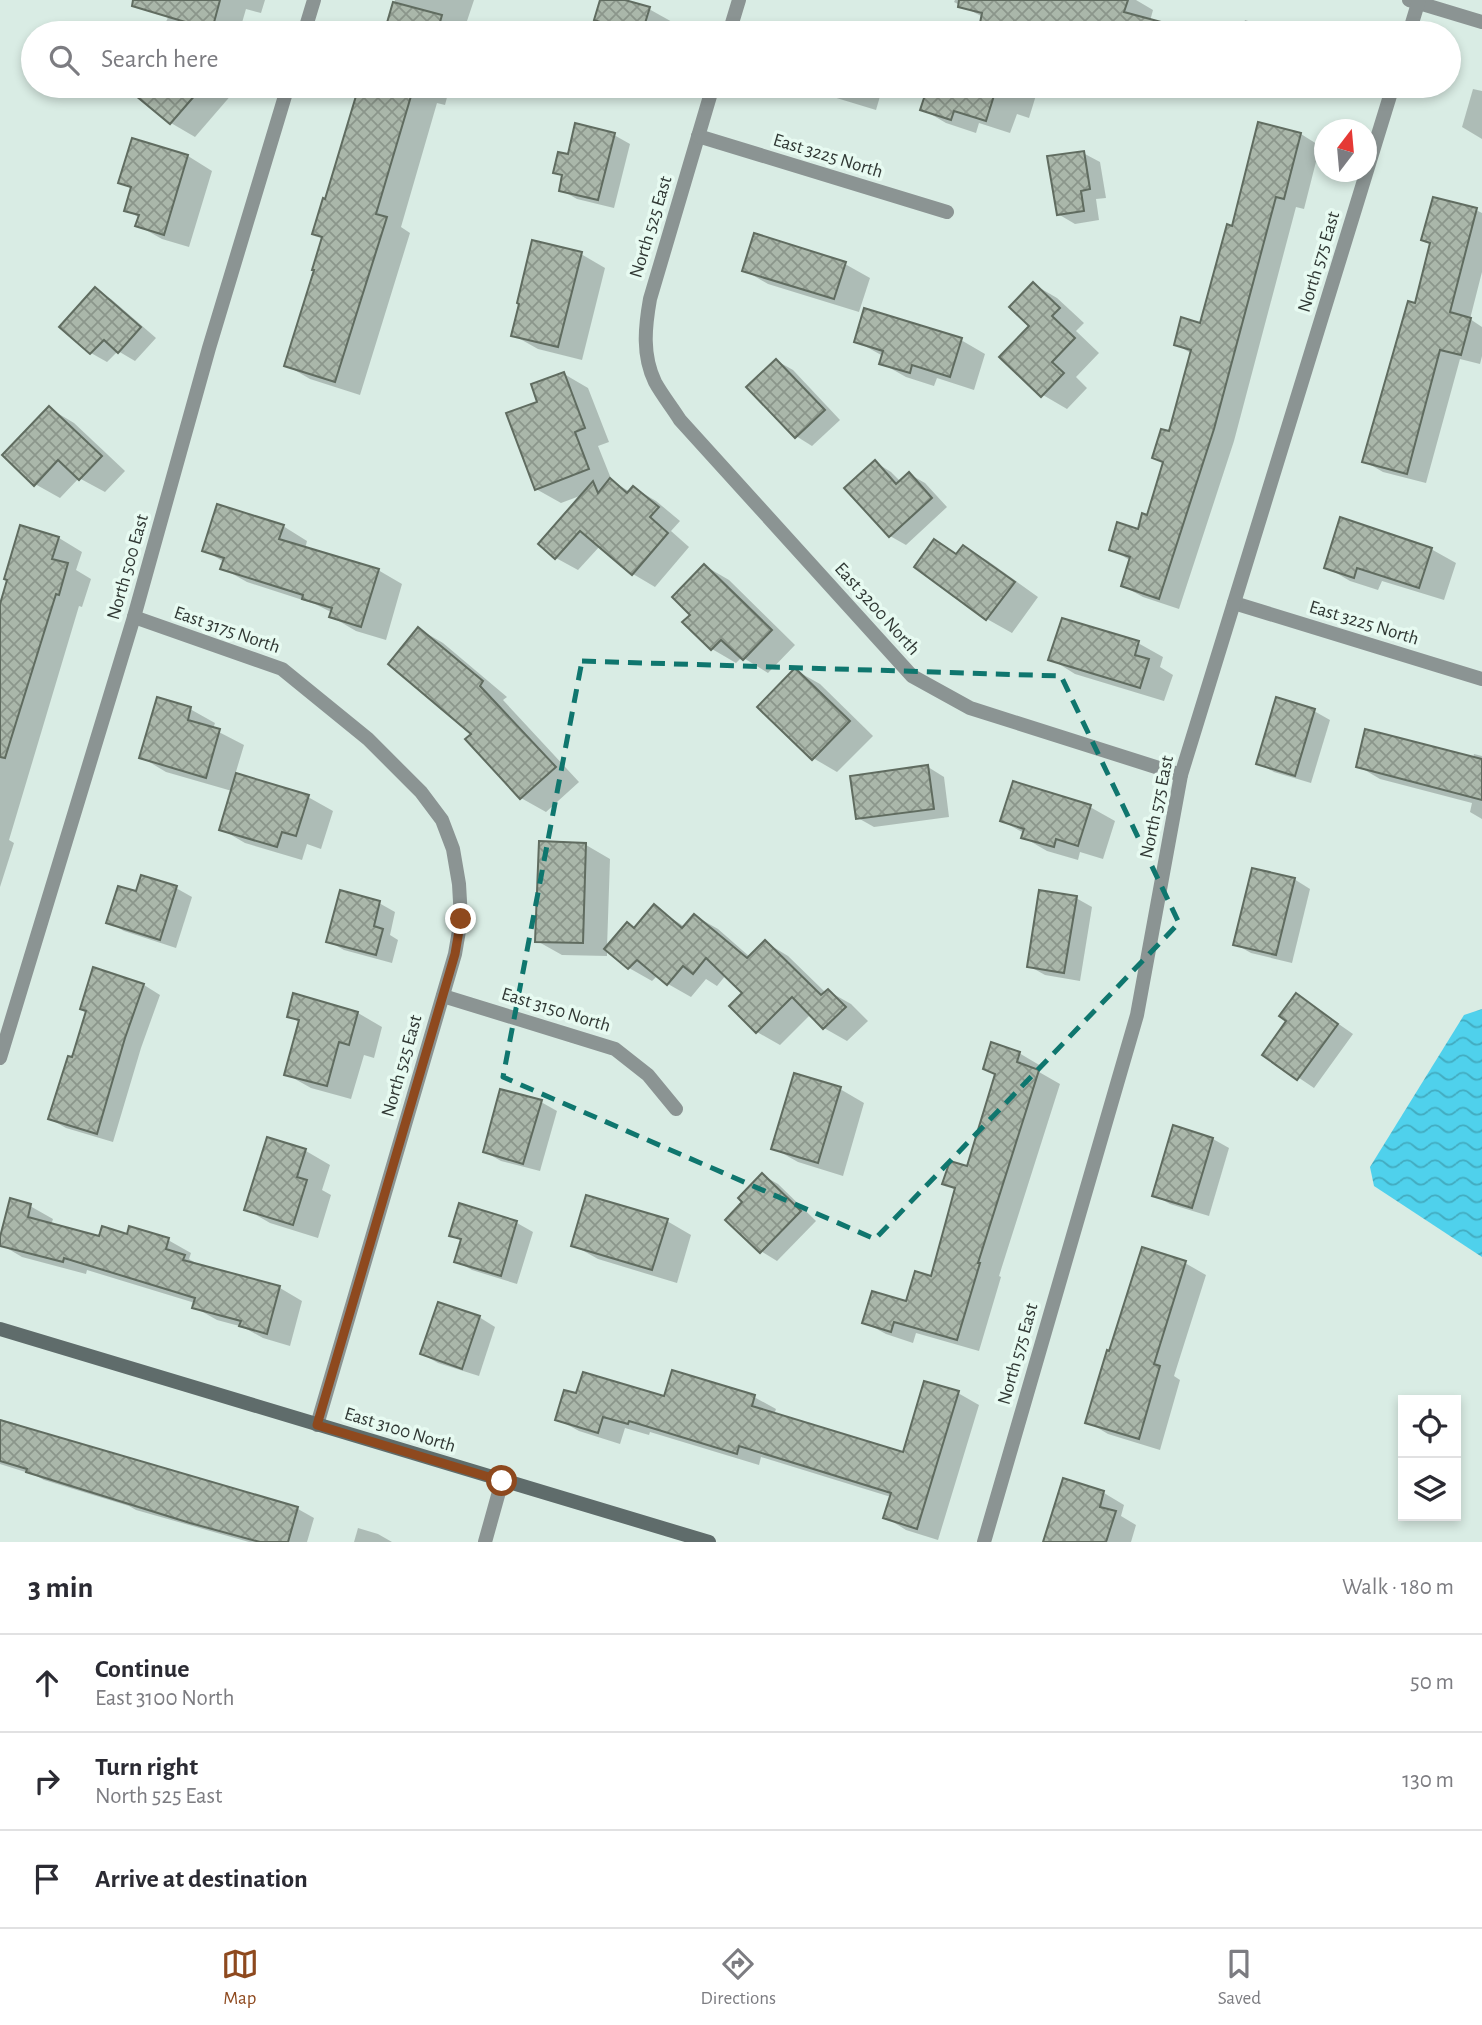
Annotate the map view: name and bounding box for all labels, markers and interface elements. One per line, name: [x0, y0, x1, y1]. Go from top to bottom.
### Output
search box: [21, 21, 1461, 98]
icon: search: [45, 41, 83, 79]
text: Search here: [101, 46, 219, 72]
north arrow: [1314, 119, 1377, 182]
street label: East 3225 North: [771, 130, 885, 182]
street label: North 525 East: [627, 174, 675, 280]
street label: North 575 East: [1295, 209, 1343, 315]
street label: North 500 East: [104, 512, 152, 622]
street label: East 3200 North: [831, 559, 923, 659]
street label: East 3225 North: [1307, 597, 1421, 649]
street label: East 3175 North: [171, 603, 283, 657]
street label: North 575 East: [1137, 754, 1177, 860]
route end: [445, 903, 476, 934]
street label: East 3150 North: [499, 984, 613, 1036]
street label: North 525 East: [378, 1013, 426, 1119]
street label: North 575 East: [994, 1301, 1042, 1407]
map controls: [1398, 1395, 1461, 1521]
button: locate: [1398, 1395, 1461, 1458]
street label: East 3100 North: [342, 1404, 458, 1456]
button: layers: [1398, 1458, 1461, 1521]
route start: [486, 1465, 517, 1496]
text: 3 min: [28, 1573, 93, 1603]
text: Walk · 180 m: [1342, 1576, 1454, 1599]
text: Continue: [95, 1656, 190, 1682]
icon: ahead: [28, 1664, 66, 1702]
text: 50 m: [1410, 1671, 1454, 1694]
text: East 3100 North: [95, 1687, 234, 1710]
text: Turn right: [95, 1754, 198, 1780]
icon: right: [28, 1762, 66, 1800]
text: 130 m: [1402, 1769, 1454, 1792]
text: North 525 East: [95, 1785, 222, 1808]
icon: arrive: [28, 1860, 66, 1898]
text: Arrive at destination: [95, 1866, 308, 1892]
tab: Map: [221, 1945, 259, 2010]
tab: Directions: [700, 1945, 776, 2010]
tab: Saved: [1218, 1945, 1261, 2010]

